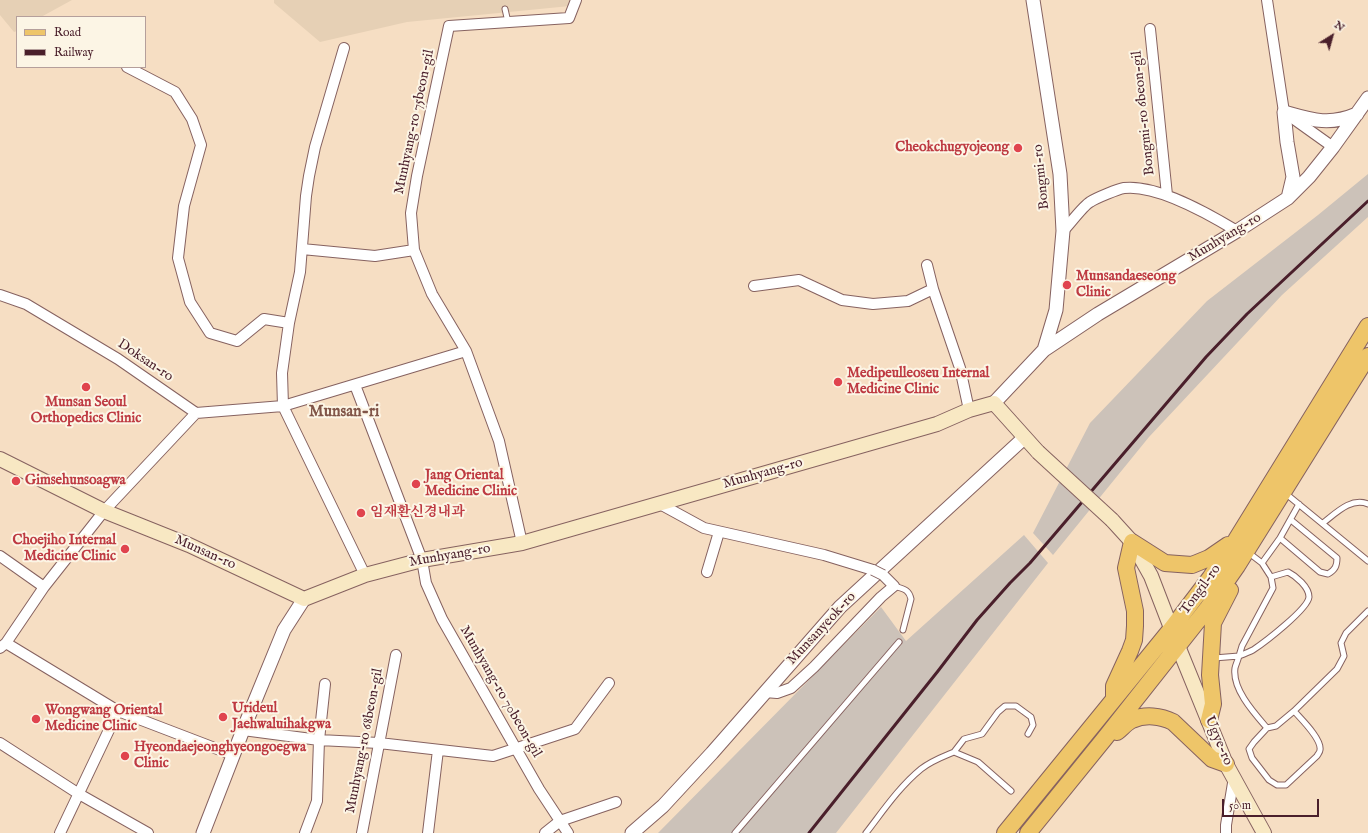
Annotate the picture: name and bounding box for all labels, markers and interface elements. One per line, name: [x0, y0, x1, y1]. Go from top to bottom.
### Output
legend: [16, 16, 146, 68]
north arrow: [1312, 16, 1352, 56]
text: N: [1331, 18, 1347, 35]
text: Road: [54, 25, 81, 40]
text: Railway: [54, 45, 93, 60]
street label: Munhyang-ro 75beon-gil: [391, 48, 439, 196]
street label: Bongmi-ro 6beon-gil: [1129, 50, 1159, 176]
place label: Cheokchugyojeong: [895, 140, 1009, 156]
marker: Cheokchugyojeong: [1012, 142, 1024, 154]
street label: Bongmi-ro: [1030, 144, 1054, 210]
street label: Munhyang-ro: [1185, 210, 1265, 266]
place label: Munsandaeseong Clinic: [1076, 269, 1176, 302]
marker: Munsandaeseong Clinic: [1061, 279, 1073, 291]
street label: Doksan-ro: [114, 336, 176, 386]
place label: Medipeulleoseu Internal Medicine Clinic: [847, 366, 989, 398]
marker: Medipeulleoseu Internal Medicine Clinic: [832, 376, 844, 388]
marker: Munsan Seoul Orthopedics Clinic: [80, 381, 92, 393]
place label: Munsan Seoul Orthopedics Clinic: [31, 395, 141, 428]
district label: Munsan-ri: [309, 403, 379, 423]
street label: Munhyang-ro: [721, 455, 805, 493]
place label: Jang Oriental Medicine Clinic: [425, 468, 517, 500]
place label: Gimsehunsoagwa: [25, 473, 126, 489]
marker: Gimsehunsoagwa: [10, 475, 22, 487]
marker: Jang Oriental Medicine Clinic: [410, 478, 422, 490]
place label: 임재환신경내과: [370, 505, 465, 521]
marker: 임재환신경내과: [355, 507, 367, 519]
street label: Munsan-ro: [172, 532, 238, 574]
place label: Choejiho Internal Medicine Clinic: [12, 533, 116, 566]
street label: Munhyang-ro: [408, 541, 492, 571]
marker: Choejiho Internal Medicine Clinic: [119, 543, 131, 555]
street label: Tongil-ro: [1177, 561, 1225, 619]
street label: Munsanyeok-ro: [784, 589, 860, 669]
street label: Munhyang-ro 70beon-gil: [455, 623, 545, 761]
street label: Munhyang-ro 68beon-gil: [343, 667, 387, 815]
place label: Urideul Jaehwaluihakgwa: [232, 701, 331, 734]
place label: Wongwang Oriental Medicine Clinic: [45, 703, 163, 736]
marker: Urideul Jaehwaluihakgwa: [217, 711, 229, 723]
marker: Wongwang Oriental Medicine Clinic: [30, 713, 42, 725]
street label: Ugye-ro: [1200, 714, 1236, 768]
place label: Hyeondaejeonghyeongoegwa Clinic: [134, 740, 306, 772]
marker: Hyeondaejeonghyeongoegwa Clinic: [119, 750, 131, 762]
scale bar: [1224, 791, 1321, 817]
text: 50 m: [1229, 798, 1251, 813]

